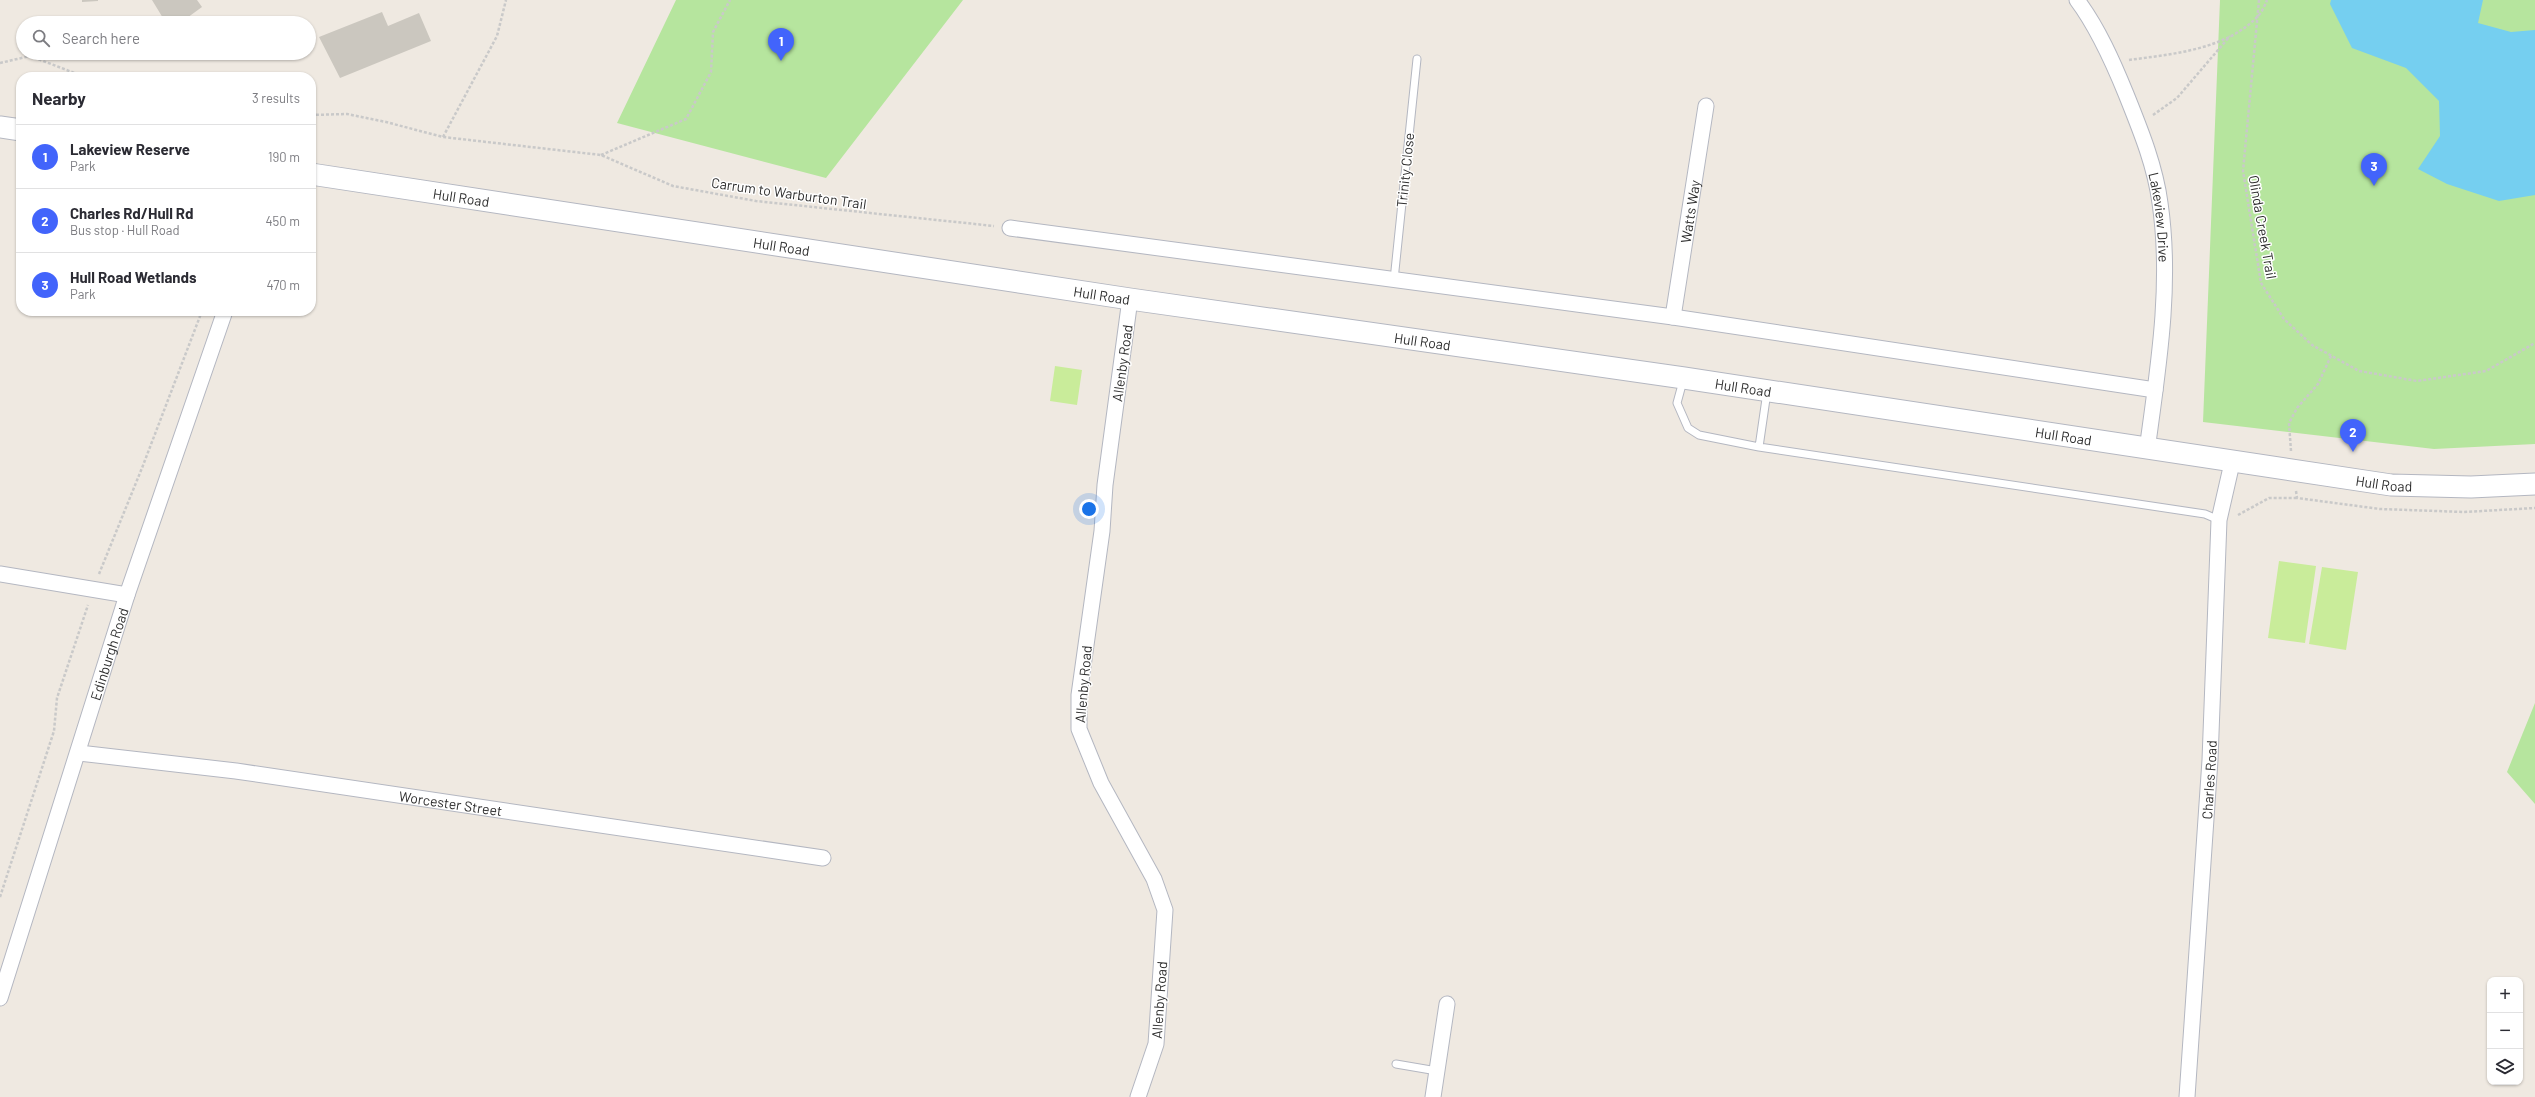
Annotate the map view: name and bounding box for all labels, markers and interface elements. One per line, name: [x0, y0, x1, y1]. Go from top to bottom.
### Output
search box: [16, 16, 316, 60]
icon: search: [30, 27, 52, 49]
pin: 1: [768, 28, 794, 61]
text: Search here: [62, 29, 140, 47]
text: Nearby: [32, 88, 86, 108]
text: 3 results: [252, 90, 300, 106]
street label: Trinity Close: [1393, 132, 1417, 208]
text: Lakeview Reserve: [70, 140, 190, 158]
text: 1: [43, 149, 47, 165]
text: 190 m: [268, 149, 300, 165]
pin: 3: [2361, 153, 2387, 186]
text: Park: [70, 158, 96, 174]
street label: Lakeview Drive: [2146, 170, 2173, 263]
street label: Carrum to Warburton Trail: [710, 174, 868, 212]
street label: Olinda Creek Trail: [2246, 174, 2280, 280]
street label: Watts Way: [1676, 178, 1703, 244]
street label: Hull Road: [432, 184, 491, 210]
text: Charles Rd/Hull Rd: [70, 204, 193, 222]
text: 2: [41, 213, 49, 229]
text: 450 m: [265, 213, 300, 229]
text: Bus stop · Hull Road: [70, 222, 180, 238]
street label: Hull Road: [752, 233, 811, 259]
text: Hull Road Wetlands: [70, 268, 196, 286]
text: 3: [41, 277, 49, 293]
text: 470 m: [266, 277, 300, 293]
street label: Hull Road: [1072, 282, 1131, 307]
text: Park: [70, 286, 96, 302]
street label: Allenby Road: [1108, 323, 1136, 403]
street label: Hull Road: [1393, 328, 1452, 353]
street label: Hull Road: [1714, 374, 1773, 400]
pin: 2: [2340, 419, 2366, 452]
street label: Hull Road: [2034, 423, 2093, 448]
street label: Hull Road: [2355, 471, 2413, 494]
your location: [1079, 499, 1099, 519]
street label: Edinburgh Road: [86, 605, 131, 702]
street label: Allenby Road: [1071, 645, 1095, 723]
street label: Charles Road: [2197, 740, 2219, 820]
street label: Worcester Street: [398, 787, 503, 819]
street label: Allenby Road: [1148, 961, 1170, 1039]
map controls: [2487, 977, 2523, 1085]
button: +: [2487, 977, 2523, 1013]
button: −: [2487, 1013, 2523, 1049]
button: layers: [2487, 1049, 2523, 1085]

